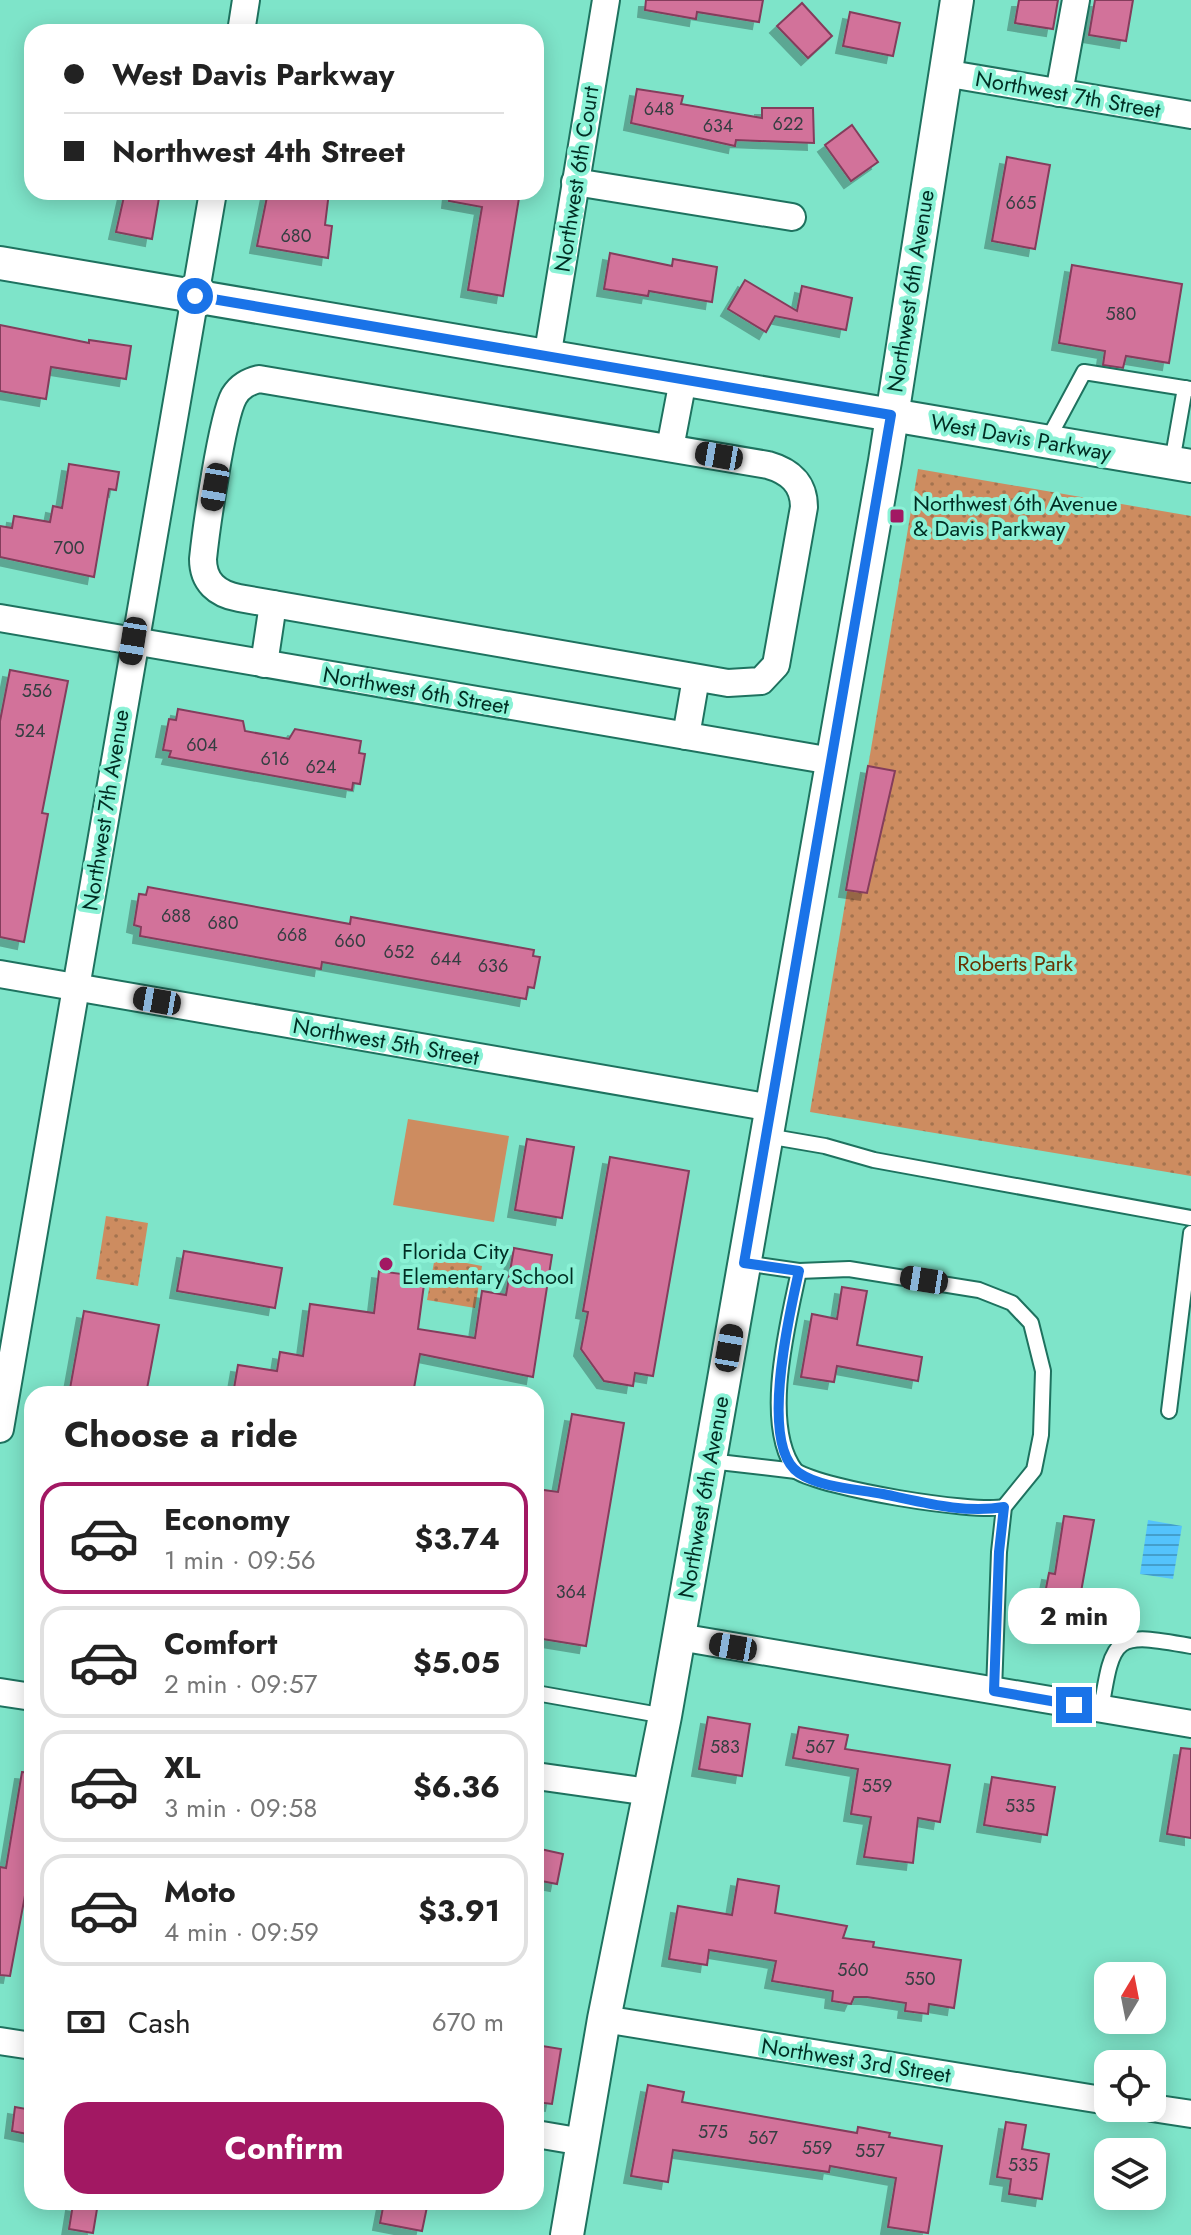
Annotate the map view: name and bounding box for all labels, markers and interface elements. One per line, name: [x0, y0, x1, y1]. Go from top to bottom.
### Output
text: West Davis Parkway: [112, 53, 394, 96]
street label: Northwest 7th Street: [973, 62, 1164, 126]
street label: Northwest 6th Court: [546, 83, 607, 274]
house number: 648: [644, 96, 674, 122]
house number: 622: [773, 111, 803, 137]
house number: 634: [703, 113, 733, 139]
text: Northwest 4th Street: [112, 130, 405, 173]
street label: Northwest 6th Avenue: [878, 187, 942, 395]
house number: 665: [1006, 190, 1036, 216]
house number: 680: [281, 223, 312, 249]
route start: [177, 278, 213, 314]
house number: 580: [1106, 301, 1137, 327]
street label: West Davis Parkway: [928, 405, 1114, 469]
car: [693, 440, 745, 472]
car: [199, 461, 231, 513]
place label: Northwest 6th Avenue & Davis Parkway: [913, 487, 1118, 544]
marker: Northwest 6th Avenue & Davis Parkway: [888, 507, 906, 525]
house number: 700: [53, 535, 85, 561]
car: [117, 615, 149, 667]
street label: Northwest 6th Street: [320, 658, 512, 722]
house number: 556: [22, 678, 52, 704]
street label: Northwest 7th Avenue: [73, 707, 137, 913]
house number: 524: [15, 718, 45, 744]
house number: 604: [186, 732, 218, 758]
house number: 616: [261, 746, 289, 772]
house number: 624: [305, 754, 337, 780]
house number: 688: [161, 903, 191, 929]
house number: 680: [208, 910, 239, 936]
house number: 668: [277, 922, 307, 948]
house number: 660: [334, 928, 366, 954]
house number: 652: [384, 939, 414, 965]
house number: 644: [430, 946, 462, 972]
park label: Roberts Park: [957, 947, 1073, 979]
house number: 636: [478, 953, 508, 979]
car: [131, 985, 183, 1017]
street label: Northwest 5th Street: [290, 1009, 482, 1073]
place label: Florida City Elementary School: [402, 1235, 574, 1292]
marker: Florida City Elementary School: [377, 1255, 395, 1273]
car: [898, 1264, 950, 1296]
car: [713, 1322, 745, 1374]
street label: Northwest 6th Avenue: [669, 1393, 737, 1601]
text: Choose a ride: [64, 1408, 298, 1460]
text: Economy: [164, 1498, 290, 1541]
icon: car: [68, 1502, 140, 1574]
text: $3.74: [414, 1517, 500, 1560]
text: 1 min · 09:56: [164, 1541, 316, 1579]
house number: 364: [556, 1579, 586, 1605]
callout: 2 min: [1008, 1589, 1140, 1645]
text: 2 min: [1040, 1597, 1108, 1635]
text: Comfort: [164, 1622, 277, 1665]
icon: car: [68, 1626, 140, 1698]
car: [707, 1631, 759, 1663]
text: $5.05: [413, 1641, 500, 1684]
text: 2 min · 09:57: [164, 1665, 317, 1703]
route end: [1056, 1687, 1092, 1723]
house number: 583: [710, 1734, 740, 1760]
house number: 567: [805, 1734, 836, 1760]
text: XL: [164, 1746, 200, 1789]
icon: car: [68, 1750, 140, 1822]
text: $6.36: [413, 1765, 500, 1808]
house number: 559: [862, 1773, 892, 1799]
text: 3 min · 09:58: [164, 1789, 317, 1827]
house number: 535: [1005, 1793, 1035, 1819]
text: Moto: [164, 1870, 236, 1913]
icon: car: [68, 1874, 140, 1946]
text: $3.91: [418, 1889, 500, 1932]
text: 4 min · 09:59: [164, 1913, 319, 1951]
house number: 560: [837, 1957, 869, 1983]
north arrow: [1094, 1962, 1166, 2034]
map controls: [1094, 1962, 1166, 2210]
house number: 550: [904, 1966, 936, 1992]
icon: cash: [64, 2000, 108, 2044]
text: Cash: [128, 2001, 191, 2044]
text: 670 m: [432, 2003, 504, 2041]
street label: Northwest 3rd Street: [759, 2029, 954, 2091]
button: locate: [1094, 2050, 1166, 2122]
button: Confirm: [64, 2102, 504, 2194]
house number: 575: [698, 2119, 728, 2145]
house number: 567: [748, 2125, 779, 2151]
house number: 559: [802, 2135, 832, 2161]
house number: 557: [855, 2138, 885, 2164]
button: layers: [1094, 2138, 1166, 2210]
house number: 535: [1008, 2152, 1038, 2178]

